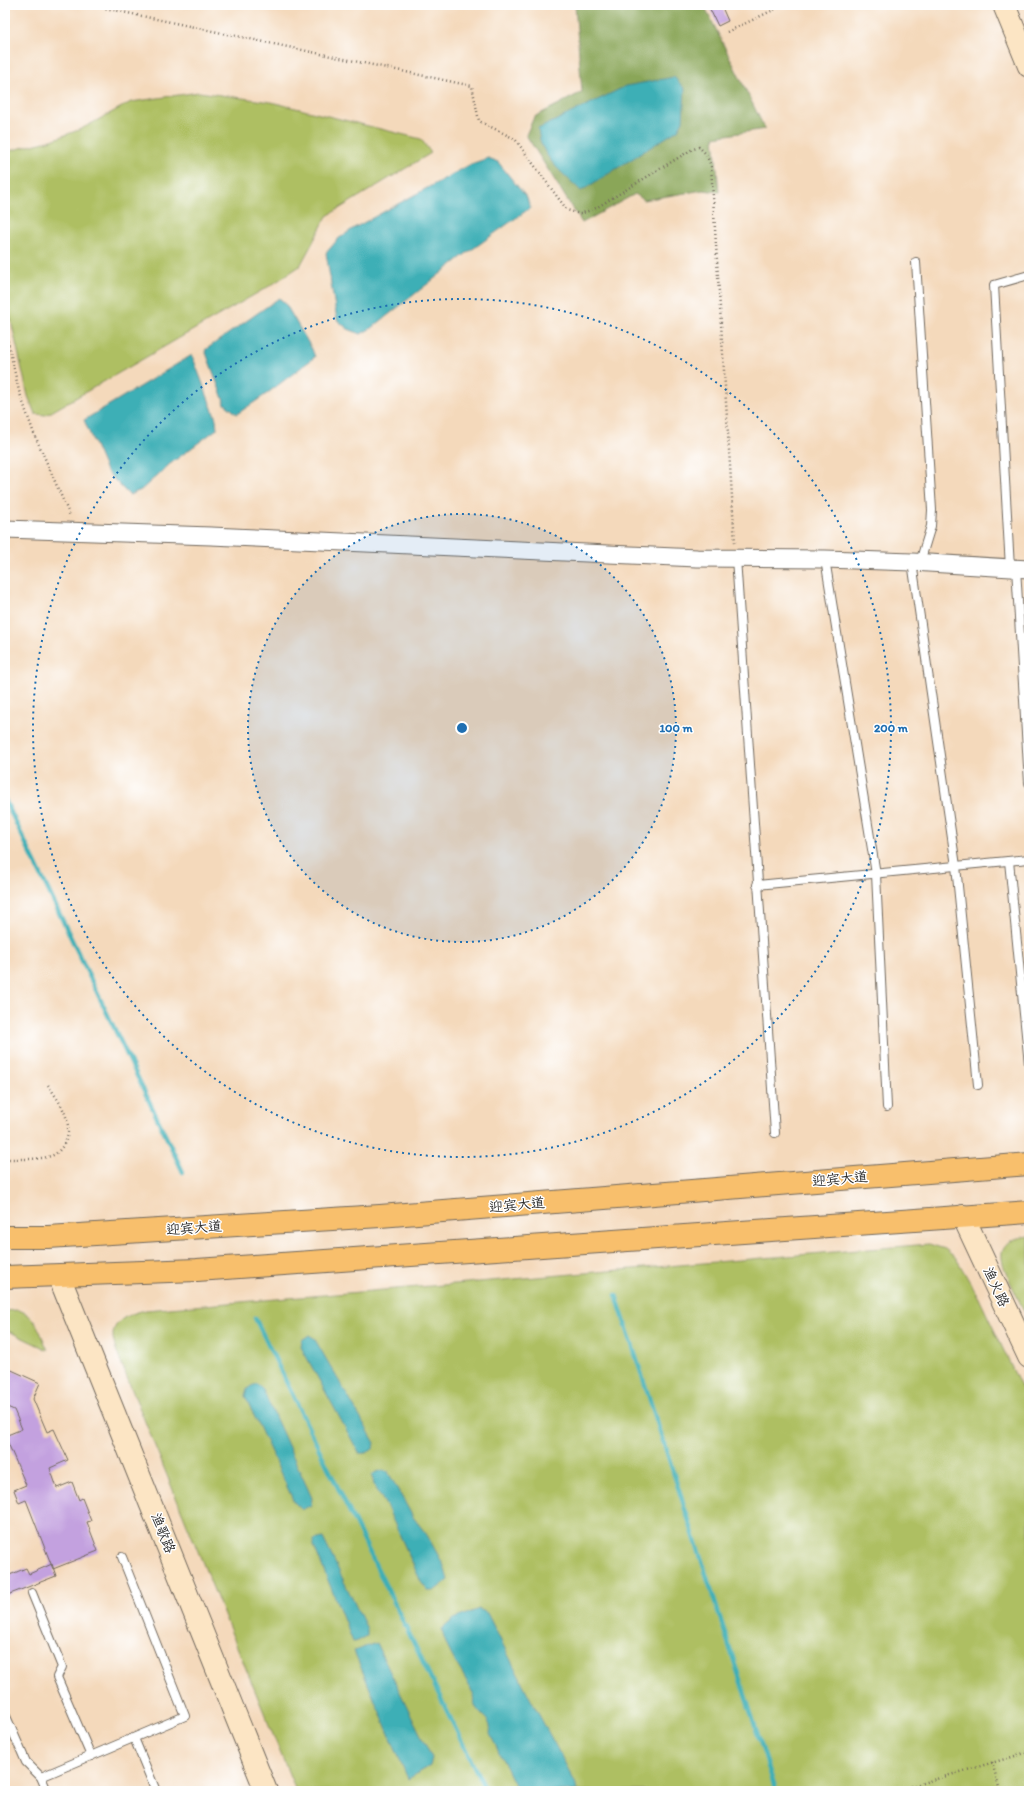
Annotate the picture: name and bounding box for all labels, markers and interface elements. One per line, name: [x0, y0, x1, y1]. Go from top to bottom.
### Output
centre of rings: [455, 721, 469, 735]
text: 100 m: [659, 721, 693, 735]
text: 200 m: [874, 721, 909, 735]
street label: 迎宾大道: [811, 1168, 869, 1190]
street label: 迎宾大道: [488, 1194, 546, 1216]
street label: 迎宾大道: [165, 1218, 223, 1238]
street label: 渔火路: [979, 1264, 1013, 1310]
street label: 渔歌路: [147, 1510, 179, 1556]

